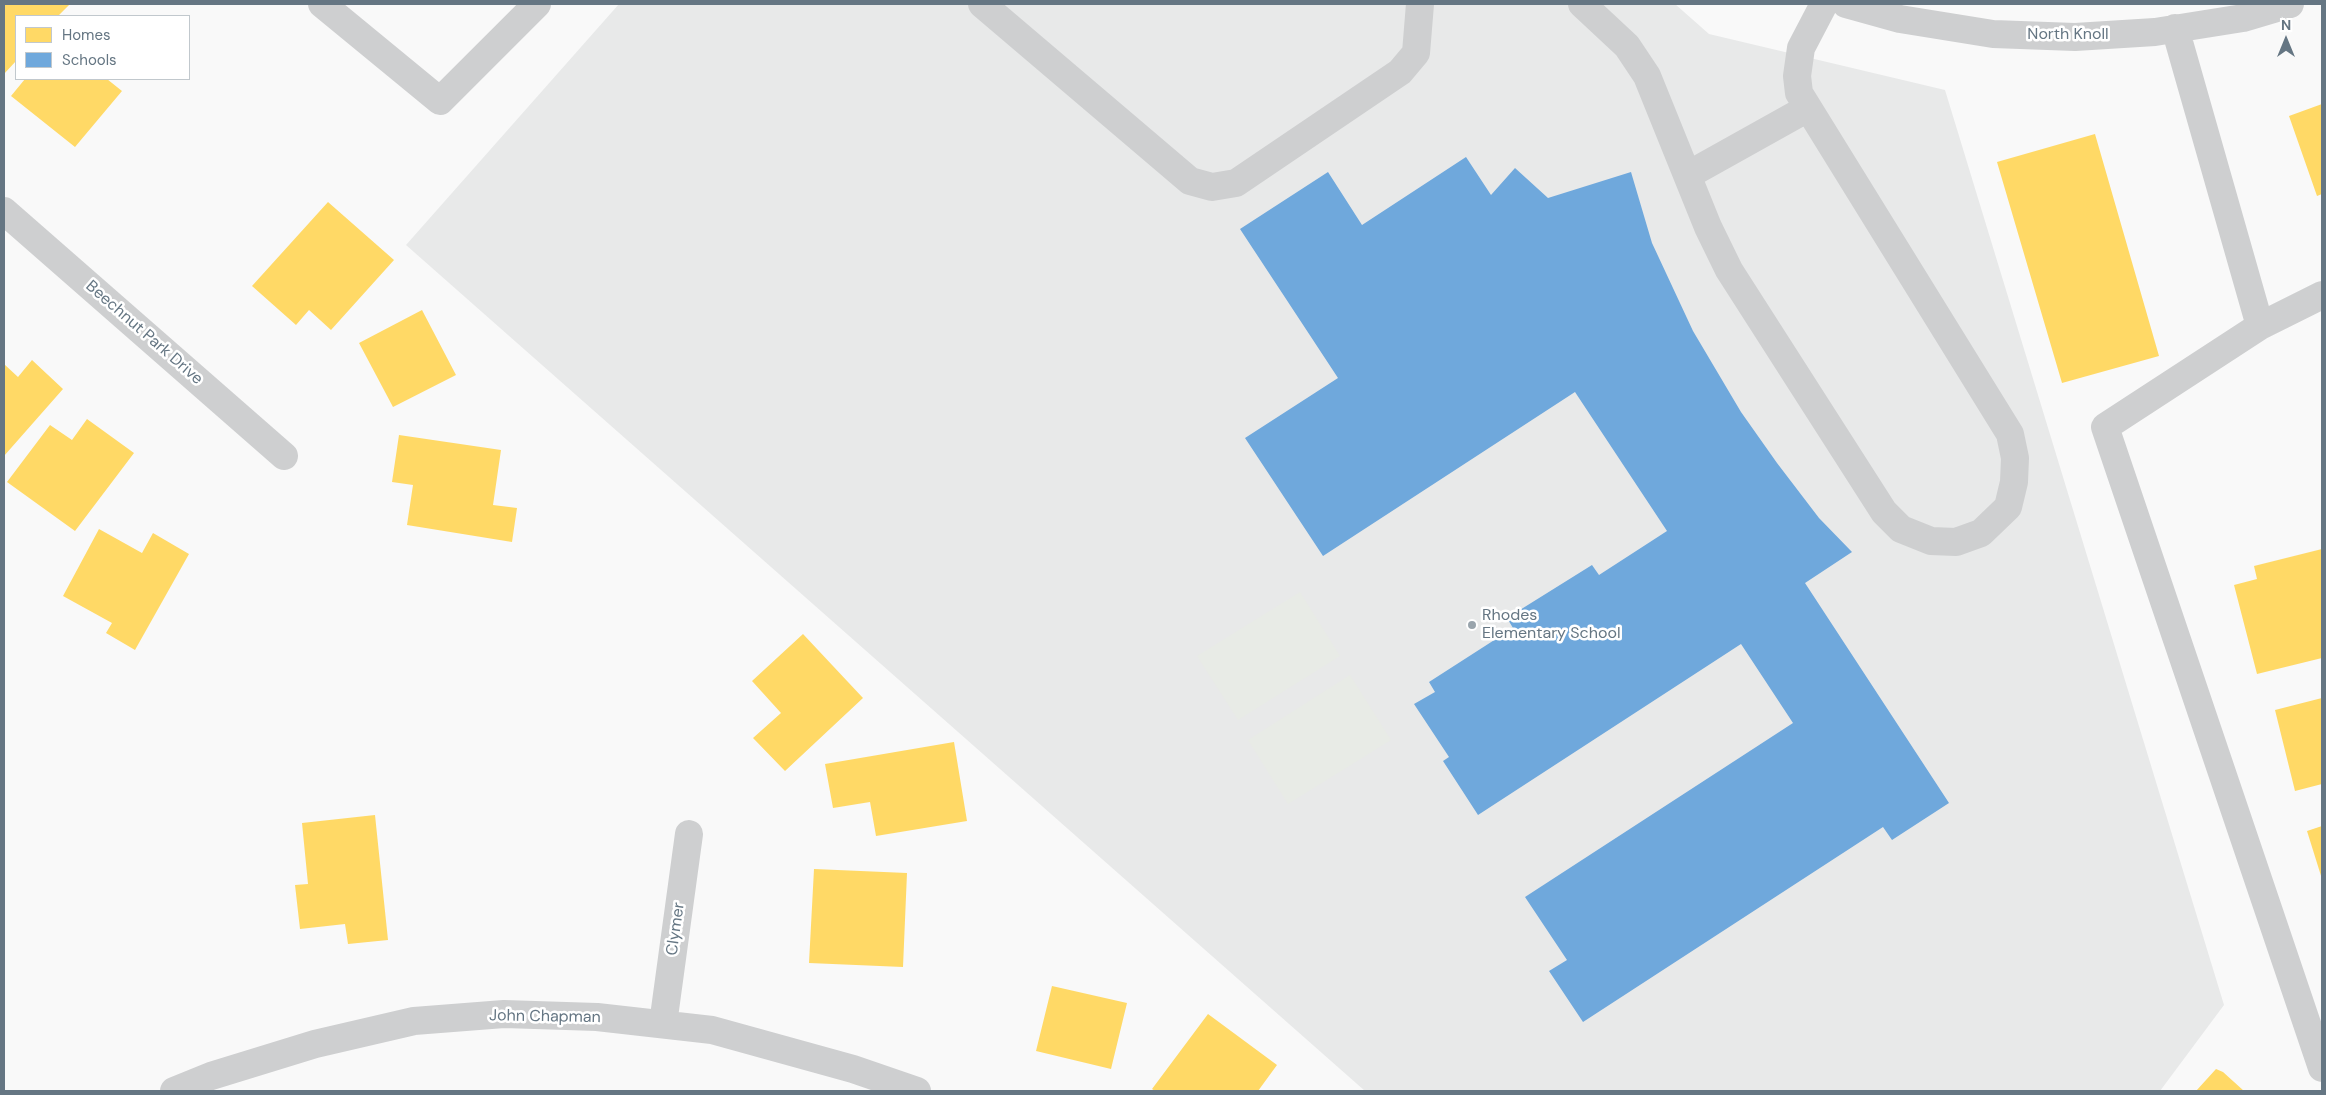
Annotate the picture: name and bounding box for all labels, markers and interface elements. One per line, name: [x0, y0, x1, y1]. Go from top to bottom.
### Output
legend: [15, 15, 190, 80]
north arrow: [2261, 15, 2311, 65]
text: N: [2281, 16, 2291, 34]
text: Homes: [62, 25, 111, 45]
street label: North Knoll: [2027, 25, 2109, 45]
text: Schools: [62, 50, 117, 70]
street label: Beechnut Park Drive: [82, 277, 206, 389]
place label: Rhodes Elementary School: [1482, 606, 1620, 644]
marker: Rhodes Elementary School: [1466, 619, 1478, 631]
street label: Clymer: [663, 901, 689, 957]
street label: John Chapman: [489, 1006, 601, 1028]

